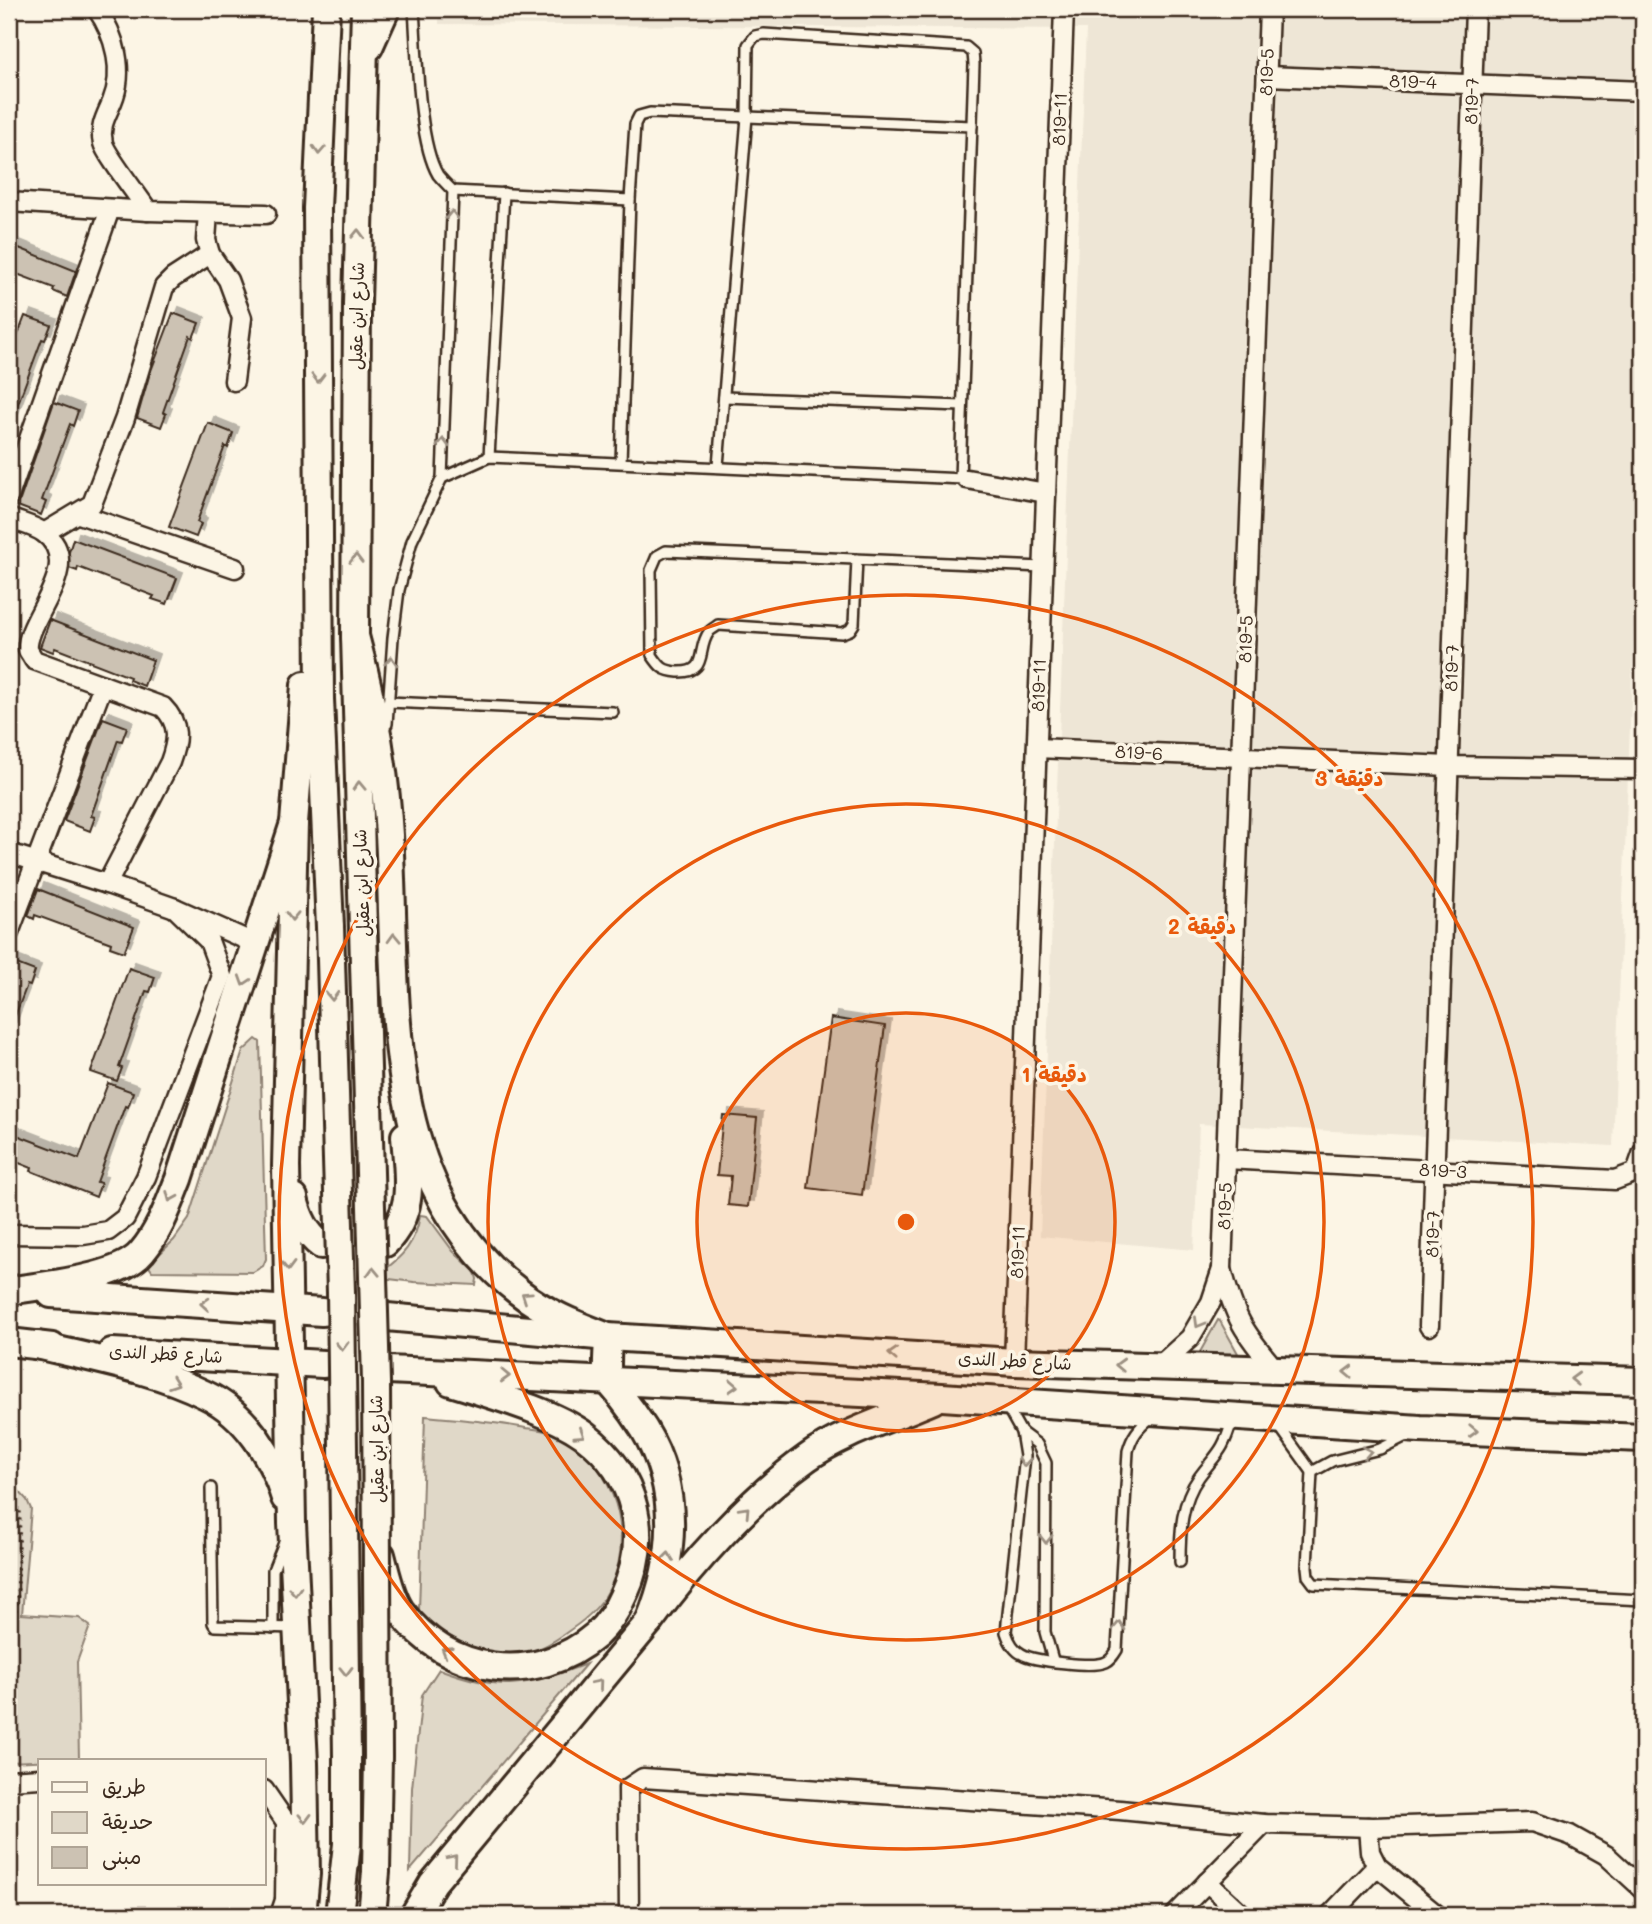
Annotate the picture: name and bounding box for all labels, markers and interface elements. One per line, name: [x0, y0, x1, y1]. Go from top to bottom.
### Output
street label: 819-5: [1253, 48, 1279, 96]
street label: 819-4: [1389, 68, 1438, 94]
street label: 819-7: [1458, 77, 1484, 125]
street label: 819-11: [1046, 92, 1072, 146]
one-way arrow: [312, 145, 327, 156]
one-way arrow: [444, 209, 459, 220]
one-way arrow: [351, 228, 366, 239]
street label: شارع ابن عقيل: [343, 262, 370, 370]
one-way arrow: [310, 373, 326, 384]
one-way arrow: [436, 437, 451, 448]
one-way arrow: [348, 553, 364, 564]
street label: 819-5: [1232, 615, 1258, 663]
street label: 819-7: [1438, 644, 1464, 692]
one-way arrow: [383, 656, 398, 667]
street label: 819-11: [1025, 658, 1051, 712]
street label: 819-6: [1114, 739, 1164, 765]
text: 3 دقيقة: [1315, 764, 1383, 792]
one-way arrow: [351, 781, 366, 792]
street label: شارع ابن عقيل: [347, 829, 376, 937]
one-way arrow: [284, 911, 299, 922]
text: 2 دقيقة: [1168, 912, 1236, 940]
one-way arrow: [386, 932, 401, 943]
one-way arrow: [238, 975, 252, 987]
one-way arrow: [324, 990, 339, 1001]
text: 1 دقيقة: [1021, 1060, 1087, 1088]
street label: 819-3: [1419, 1157, 1468, 1183]
street label: 819-5: [1211, 1182, 1237, 1230]
one-way arrow: [166, 1190, 180, 1202]
centre of rings: [894, 1210, 918, 1234]
street label: 819-7: [1419, 1210, 1445, 1258]
street label: 819-11: [1004, 1225, 1030, 1279]
one-way arrow: [281, 1261, 296, 1272]
one-way arrow: [365, 1266, 380, 1277]
one-way arrow: [521, 1292, 534, 1304]
one-way arrow: [199, 1297, 210, 1312]
one-way arrow: [1194, 1316, 1207, 1328]
street label: شارع قطر الندى: [109, 1338, 224, 1369]
one-way arrow: [334, 1341, 350, 1351]
street label: شارع قطر الندى: [958, 1345, 1073, 1376]
one-way arrow: [887, 1347, 898, 1362]
one-way arrow: [1114, 1357, 1125, 1372]
one-way arrow: [1342, 1365, 1353, 1380]
one-way arrow: [500, 1368, 511, 1383]
one-way arrow: [1569, 1371, 1580, 1386]
one-way arrow: [167, 1374, 179, 1388]
one-way arrow: [727, 1378, 738, 1393]
street label: شارع ابن عقيل: [363, 1395, 390, 1503]
one-way arrow: [1468, 1423, 1479, 1438]
one-way arrow: [572, 1426, 585, 1439]
one-way arrow: [1361, 1445, 1373, 1460]
one-way arrow: [1017, 1457, 1032, 1468]
one-way arrow: [737, 1506, 750, 1519]
one-way arrow: [1038, 1534, 1054, 1544]
one-way arrow: [661, 1551, 676, 1563]
one-way arrow: [288, 1586, 303, 1597]
one-way arrow: [1112, 1620, 1127, 1631]
one-way arrow: [440, 1647, 453, 1660]
one-way arrow: [338, 1666, 353, 1677]
one-way arrow: [590, 1679, 602, 1692]
legend: [38, 1759, 266, 1885]
text: طريق: [102, 1772, 146, 1799]
text: حديقة: [102, 1807, 153, 1834]
one-way arrow: [297, 1814, 313, 1824]
text: مبنى: [102, 1842, 141, 1871]
one-way arrow: [445, 1855, 457, 1868]

